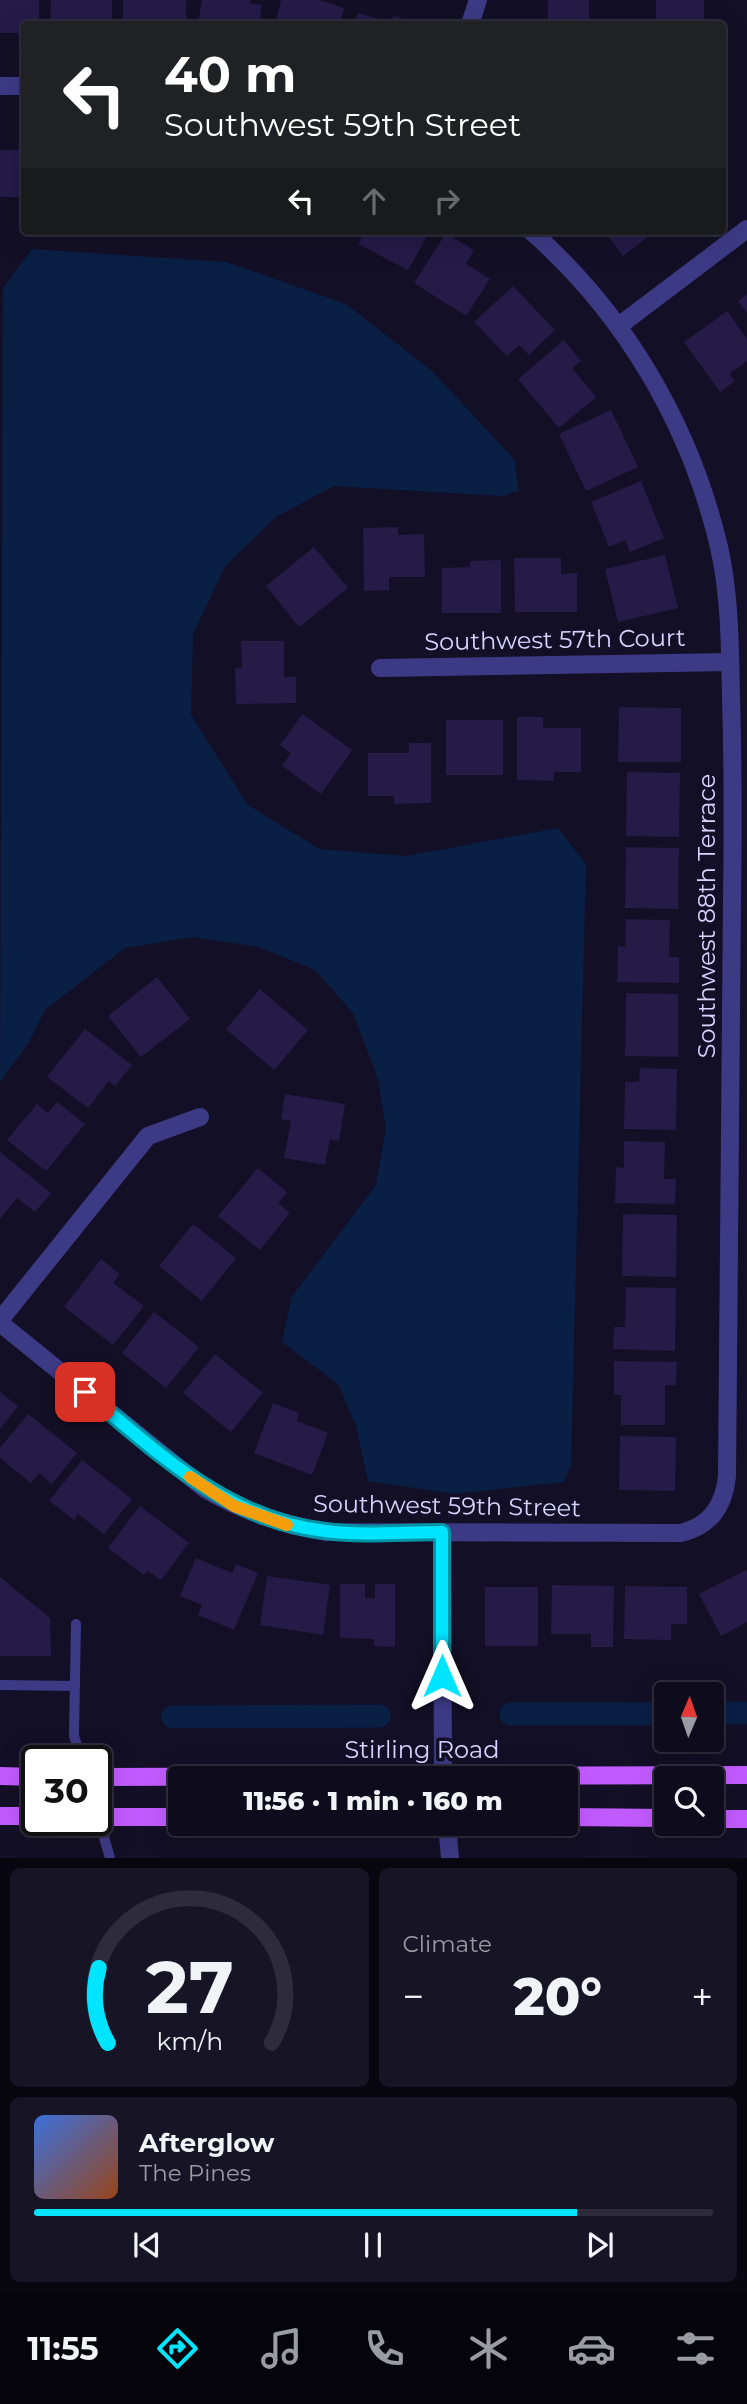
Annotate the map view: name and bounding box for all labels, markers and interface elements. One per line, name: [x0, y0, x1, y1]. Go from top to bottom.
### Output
text: 40 m: [164, 45, 296, 104]
icon: left: [49, 49, 140, 140]
text: Southwest 59th Street: [164, 105, 521, 144]
icon: left: [282, 182, 320, 220]
icon: ahead: [355, 182, 393, 220]
icon: right: [428, 182, 466, 220]
street label: Southwest 57th Court: [424, 623, 686, 656]
street label: Southwest 88th Terrace: [692, 774, 721, 1058]
pin: [55, 1362, 115, 1422]
icon: arrive: [66, 1373, 104, 1411]
street label: Southwest 59th Street: [313, 1489, 581, 1522]
position arrow: [405, 1639, 479, 1713]
north arrow: [654, 1682, 724, 1752]
map controls: [654, 1682, 724, 1836]
street label: Stirling Road: [344, 1735, 500, 1764]
speed limit sign: 30: [21, 1745, 112, 1836]
button: search: [654, 1766, 724, 1836]
text: 11:56 · 1 min · 160 m: [243, 1785, 503, 1817]
text: Climate: [403, 1930, 492, 1958]
text: 27: [145, 1944, 233, 2032]
text: 20°: [514, 1965, 602, 2028]
text: −: [403, 1973, 424, 2020]
text: +: [691, 1973, 713, 2020]
text: km/h: [156, 2026, 223, 2056]
text: Afterglow: [139, 2127, 274, 2159]
text: The Pines: [139, 2159, 251, 2187]
icon: previous: [128, 2226, 166, 2264]
icon: pause: [354, 2226, 392, 2264]
icon: next: [581, 2226, 619, 2264]
icon: directions: [153, 2324, 202, 2373]
icon: music: [257, 2324, 306, 2373]
icon: phone: [360, 2324, 409, 2373]
icon: climate: [464, 2324, 513, 2373]
icon: car: [567, 2324, 616, 2373]
icon: filters: [671, 2324, 720, 2373]
text: 11:55: [27, 2329, 99, 2368]

